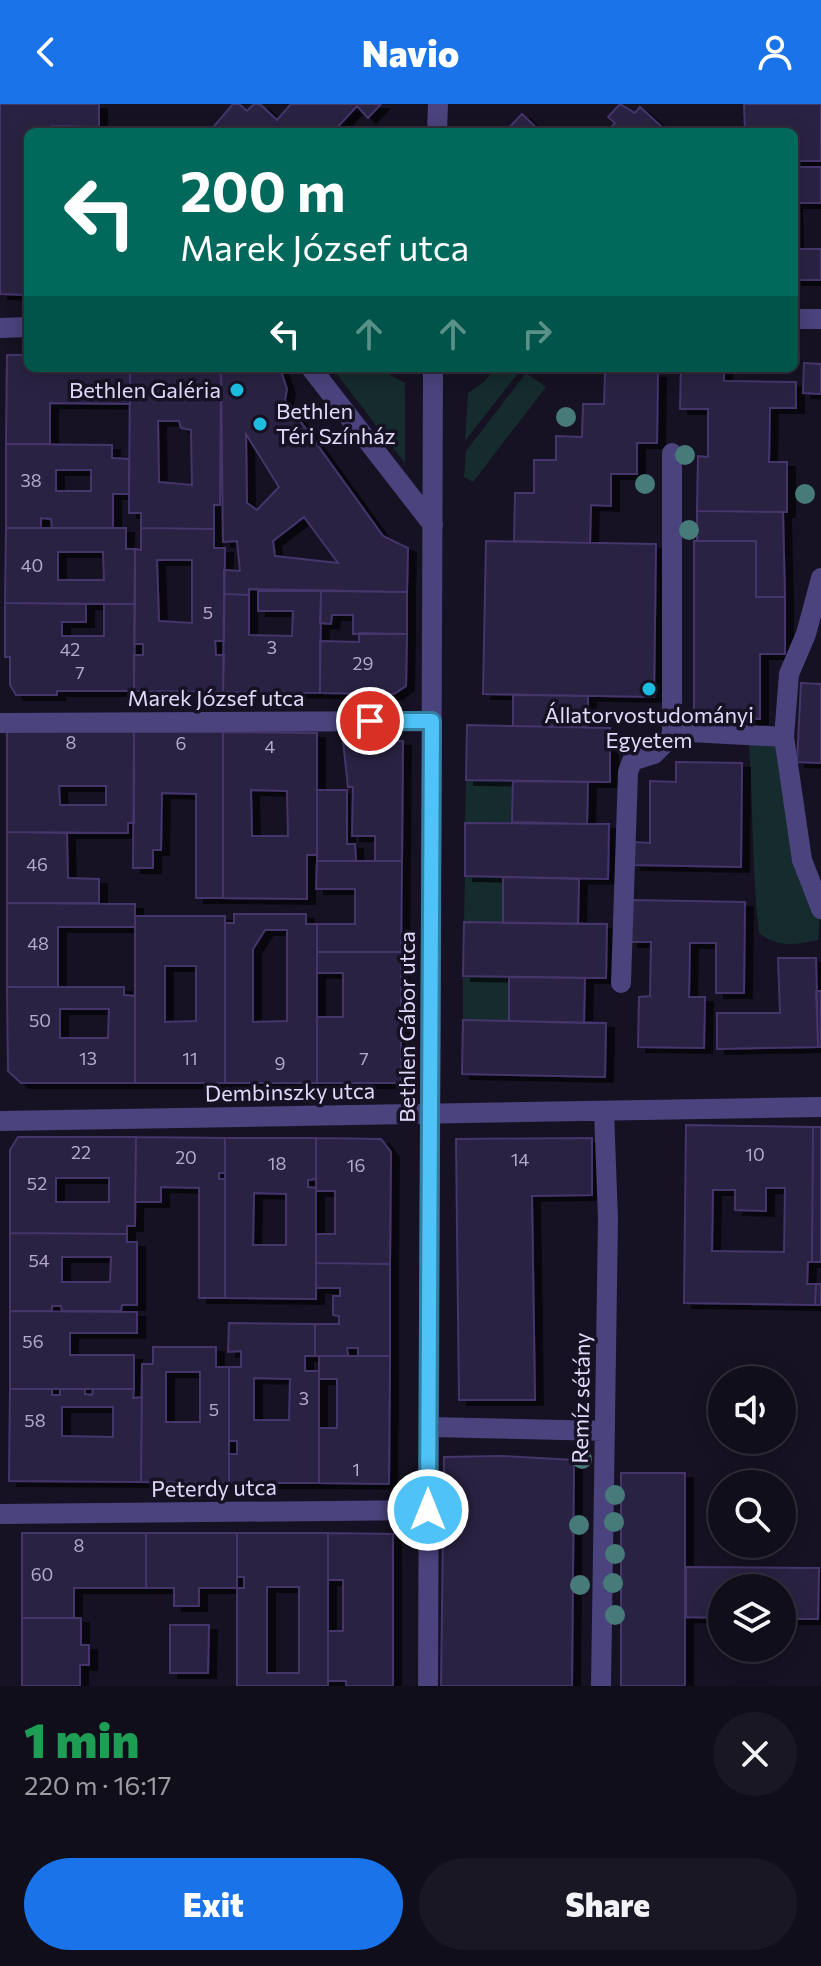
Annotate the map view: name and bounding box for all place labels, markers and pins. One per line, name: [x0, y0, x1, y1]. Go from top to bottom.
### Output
place label: Bethlen Galéria: [69, 376, 221, 403]
marker: Bethlen Galéria: [228, 381, 246, 399]
place label: Bethlen Téri Színház: [276, 397, 396, 449]
marker: Bethlen Téri Színház: [251, 415, 269, 433]
marker: Állatorvostudományi Egyetem: [640, 680, 658, 698]
pin: [336, 687, 404, 755]
place label: Állatorvostudományi Egyetem: [544, 701, 754, 753]

